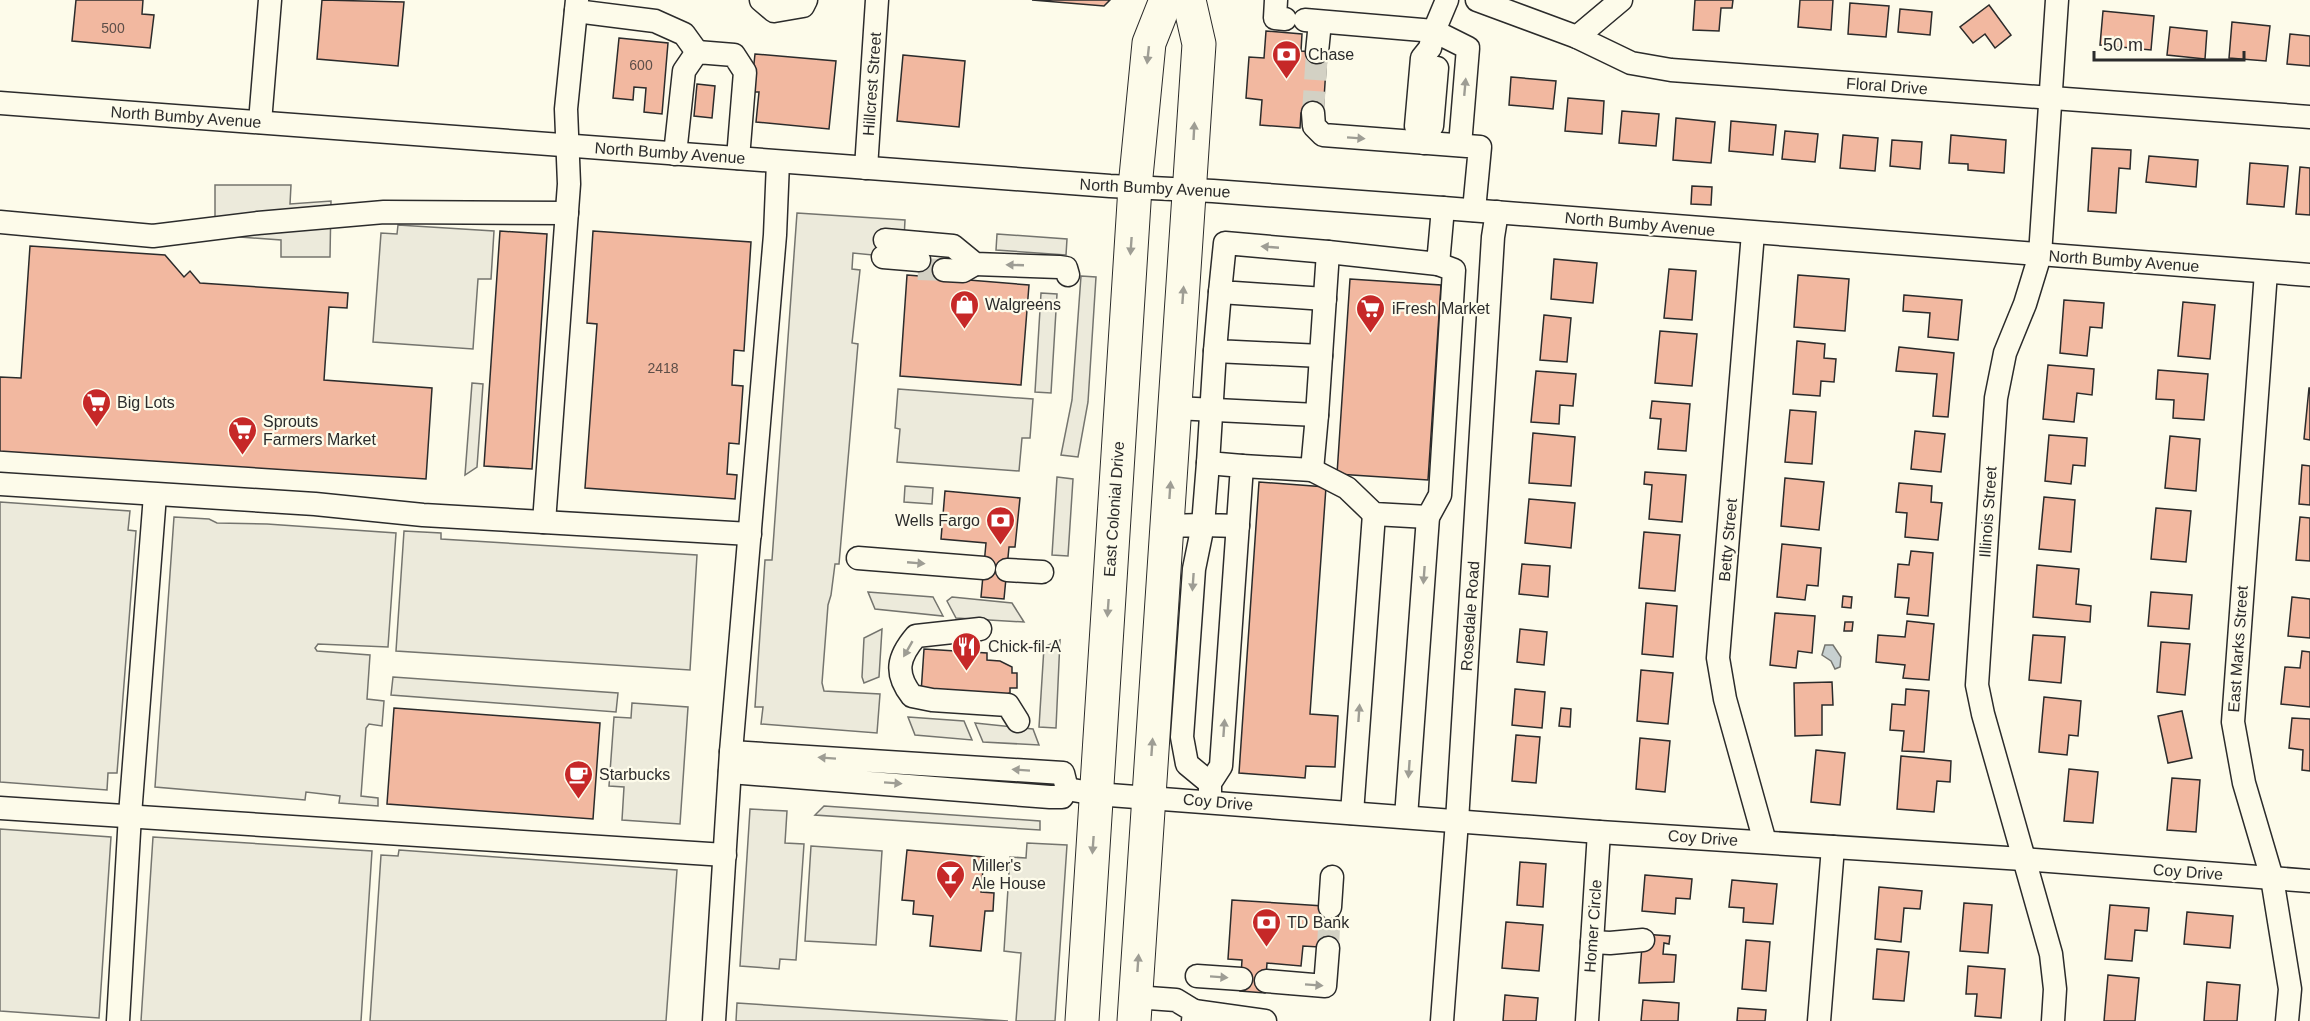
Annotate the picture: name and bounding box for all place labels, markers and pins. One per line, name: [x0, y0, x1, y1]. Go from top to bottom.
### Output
bank icon: Chase: [1271, 38, 1303, 80]
place label: Chase: [1308, 46, 1354, 63]
shop icon: Walgreens: [948, 288, 980, 330]
supermarket icon: iFresh Market: [1355, 292, 1387, 334]
place label: Walgreens: [985, 296, 1061, 313]
place label: iFresh Market: [1392, 300, 1490, 317]
supermarket icon: Big Lots: [80, 386, 112, 428]
place label: Big Lots: [117, 394, 175, 411]
place label: Sprouts Farmers Market: [263, 413, 376, 448]
supermarket icon: Sprouts Farmers Market: [226, 414, 258, 456]
bank icon: Wells Fargo: [985, 504, 1017, 546]
place label: Wells Fargo: [895, 512, 980, 529]
restaurant icon: Chick-fil-A: [951, 630, 983, 672]
place label: Chick-fil-A: [988, 638, 1061, 655]
cafe icon: Starbucks: [562, 758, 594, 800]
place label: Starbucks: [599, 766, 670, 783]
place label: Miller's Ale House: [972, 857, 1046, 892]
bar icon: Miller's Ale House: [935, 858, 967, 900]
bank icon: TD Bank: [1250, 906, 1282, 948]
place label: TD Bank: [1287, 914, 1350, 931]

